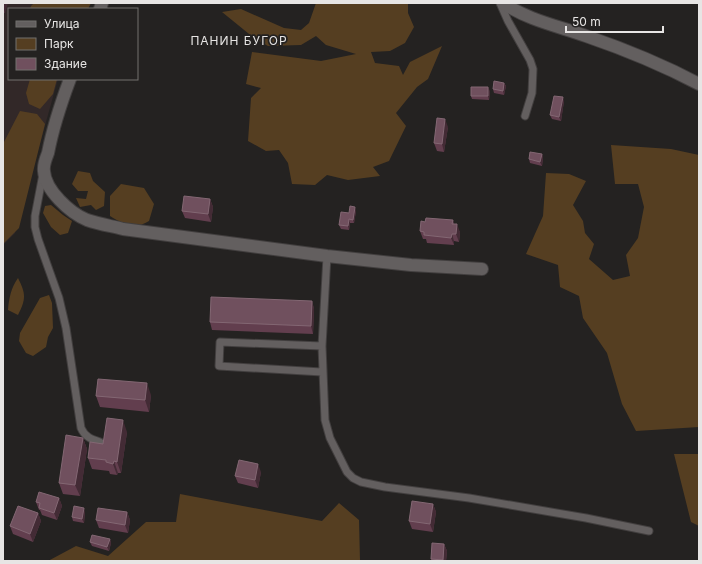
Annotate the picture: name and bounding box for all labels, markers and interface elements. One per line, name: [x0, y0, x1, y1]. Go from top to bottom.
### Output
legend: [8, 8, 138, 80]
scale bar: [566, 8, 663, 34]
text: 50 m: [572, 14, 601, 29]
text: Улица: [44, 16, 79, 31]
district label: ПАНИН БУГОР: [190, 33, 288, 48]
text: Парк: [44, 36, 74, 51]
text: Здание: [44, 56, 87, 71]

